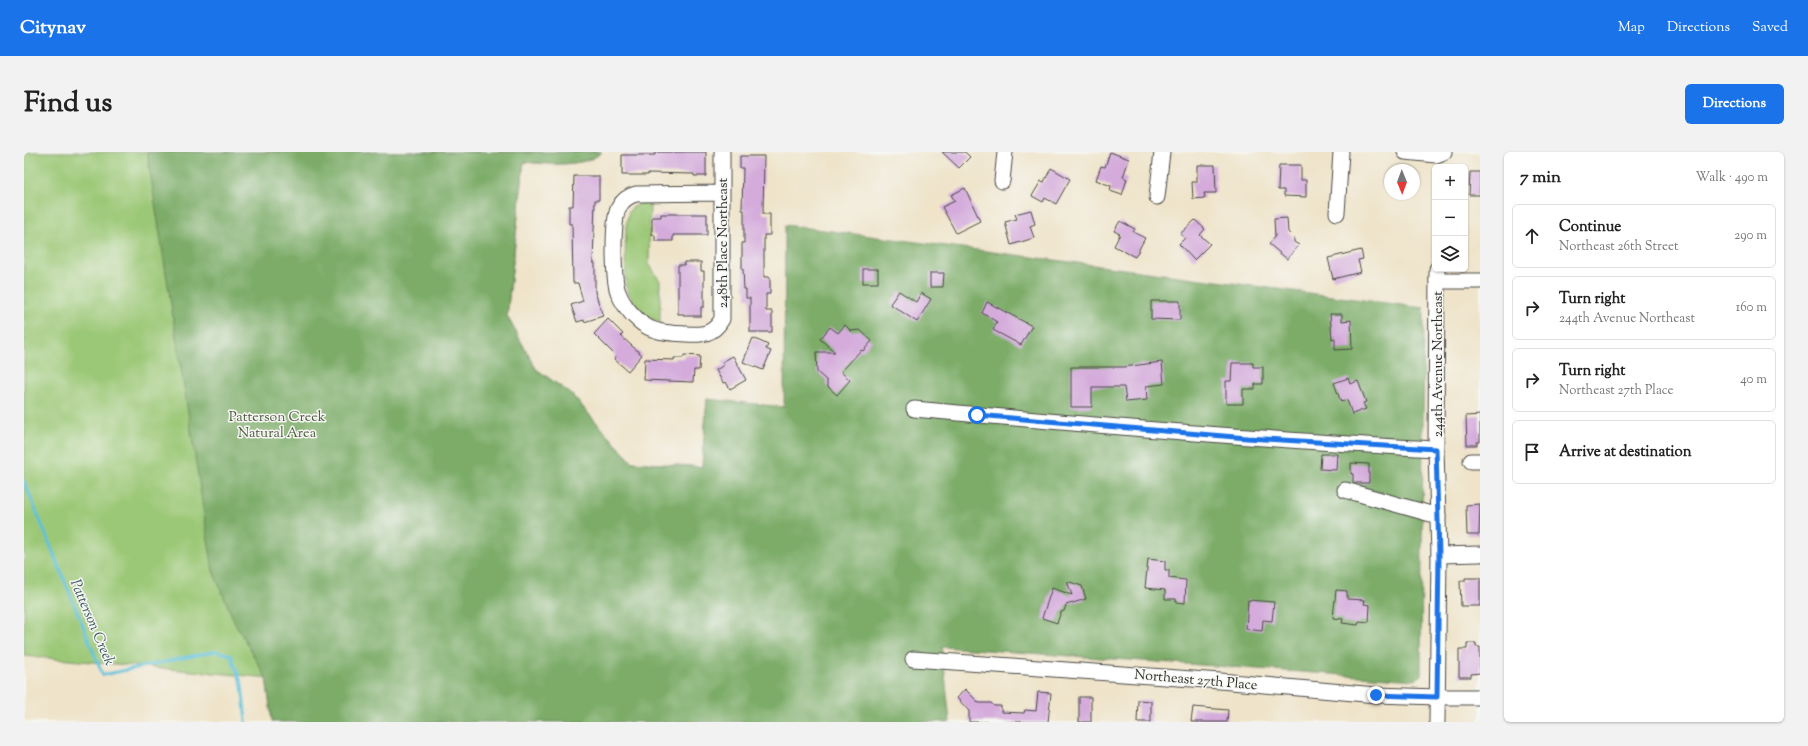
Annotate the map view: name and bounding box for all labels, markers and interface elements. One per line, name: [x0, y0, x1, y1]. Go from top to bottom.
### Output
text: Citynav: [20, 15, 86, 42]
text: Map: [1618, 18, 1645, 38]
text: Directions: [1667, 18, 1730, 38]
text: Saved: [1752, 18, 1788, 38]
text: Find us: [24, 84, 112, 124]
button: Directions: [1685, 84, 1784, 124]
north arrow: [1384, 164, 1420, 200]
map controls: [1432, 164, 1468, 272]
button: +: [1432, 164, 1468, 200]
text: 7 min: [1520, 166, 1561, 190]
text: Walk · 490 m: [1696, 169, 1768, 187]
street label: 248th Place Northeast: [714, 178, 734, 308]
button: −: [1432, 200, 1468, 236]
text: Continue: [1559, 217, 1621, 238]
icon: ahead: [1521, 225, 1543, 247]
text: 290 m: [1734, 227, 1767, 245]
button: layers: [1432, 236, 1468, 272]
text: Northeast 26th Street: [1559, 238, 1678, 256]
text: Turn right: [1559, 289, 1625, 310]
street label: 244th Avenue Northeast: [1429, 291, 1449, 437]
icon: right: [1521, 297, 1543, 319]
text: 160 m: [1736, 299, 1767, 317]
text: 244th Avenue Northeast: [1559, 310, 1695, 328]
text: Turn right: [1559, 361, 1625, 382]
icon: right: [1521, 369, 1543, 391]
text: 40 m: [1740, 371, 1767, 389]
text: Northeast 27th Place: [1559, 382, 1674, 400]
route start: [968, 406, 986, 424]
park label: Patterson Creek Natural Area: [229, 408, 326, 444]
icon: arrive: [1521, 441, 1543, 463]
text: Arrive at destination: [1559, 442, 1692, 463]
water label: Patterson Creek: [64, 576, 119, 669]
street label: Northeast 27th Place: [1133, 666, 1258, 696]
route end: [1367, 686, 1385, 704]

